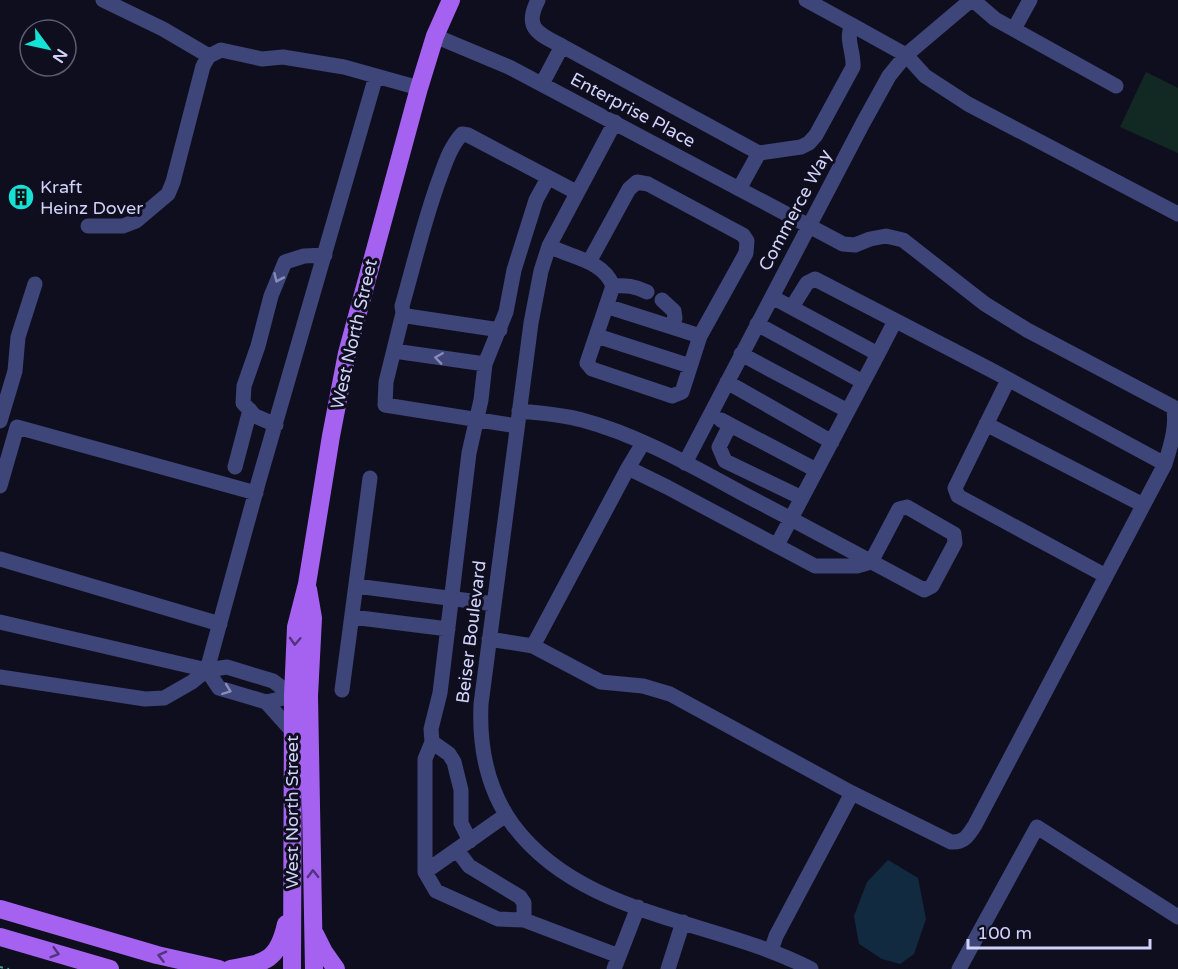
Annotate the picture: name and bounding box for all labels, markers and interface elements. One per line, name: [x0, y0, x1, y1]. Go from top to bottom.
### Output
north arrow: [18, 18, 78, 78]
text: N: [48, 45, 72, 66]
street label: Enterprise Place: [567, 68, 699, 152]
street label: Commerce Way: [754, 145, 836, 275]
place label: Kraft Heinz Dover: [40, 176, 143, 219]
building icon: Kraft Heinz Dover: [6, 182, 36, 212]
street label: West North Street: [326, 257, 382, 411]
one-way arrow: [274, 272, 286, 283]
one-way arrow: [435, 352, 444, 364]
street label: Beiser Boulevard: [451, 559, 491, 705]
one-way arrow: [289, 637, 302, 646]
one-way arrow: [222, 682, 232, 695]
street label: West North Street: [281, 735, 303, 889]
one-way arrow: [307, 869, 319, 878]
scale bar: [968, 912, 1150, 950]
text: 100 m: [977, 922, 1032, 944]
one-way arrow: [49, 946, 60, 958]
one-way arrow: [157, 950, 167, 963]

